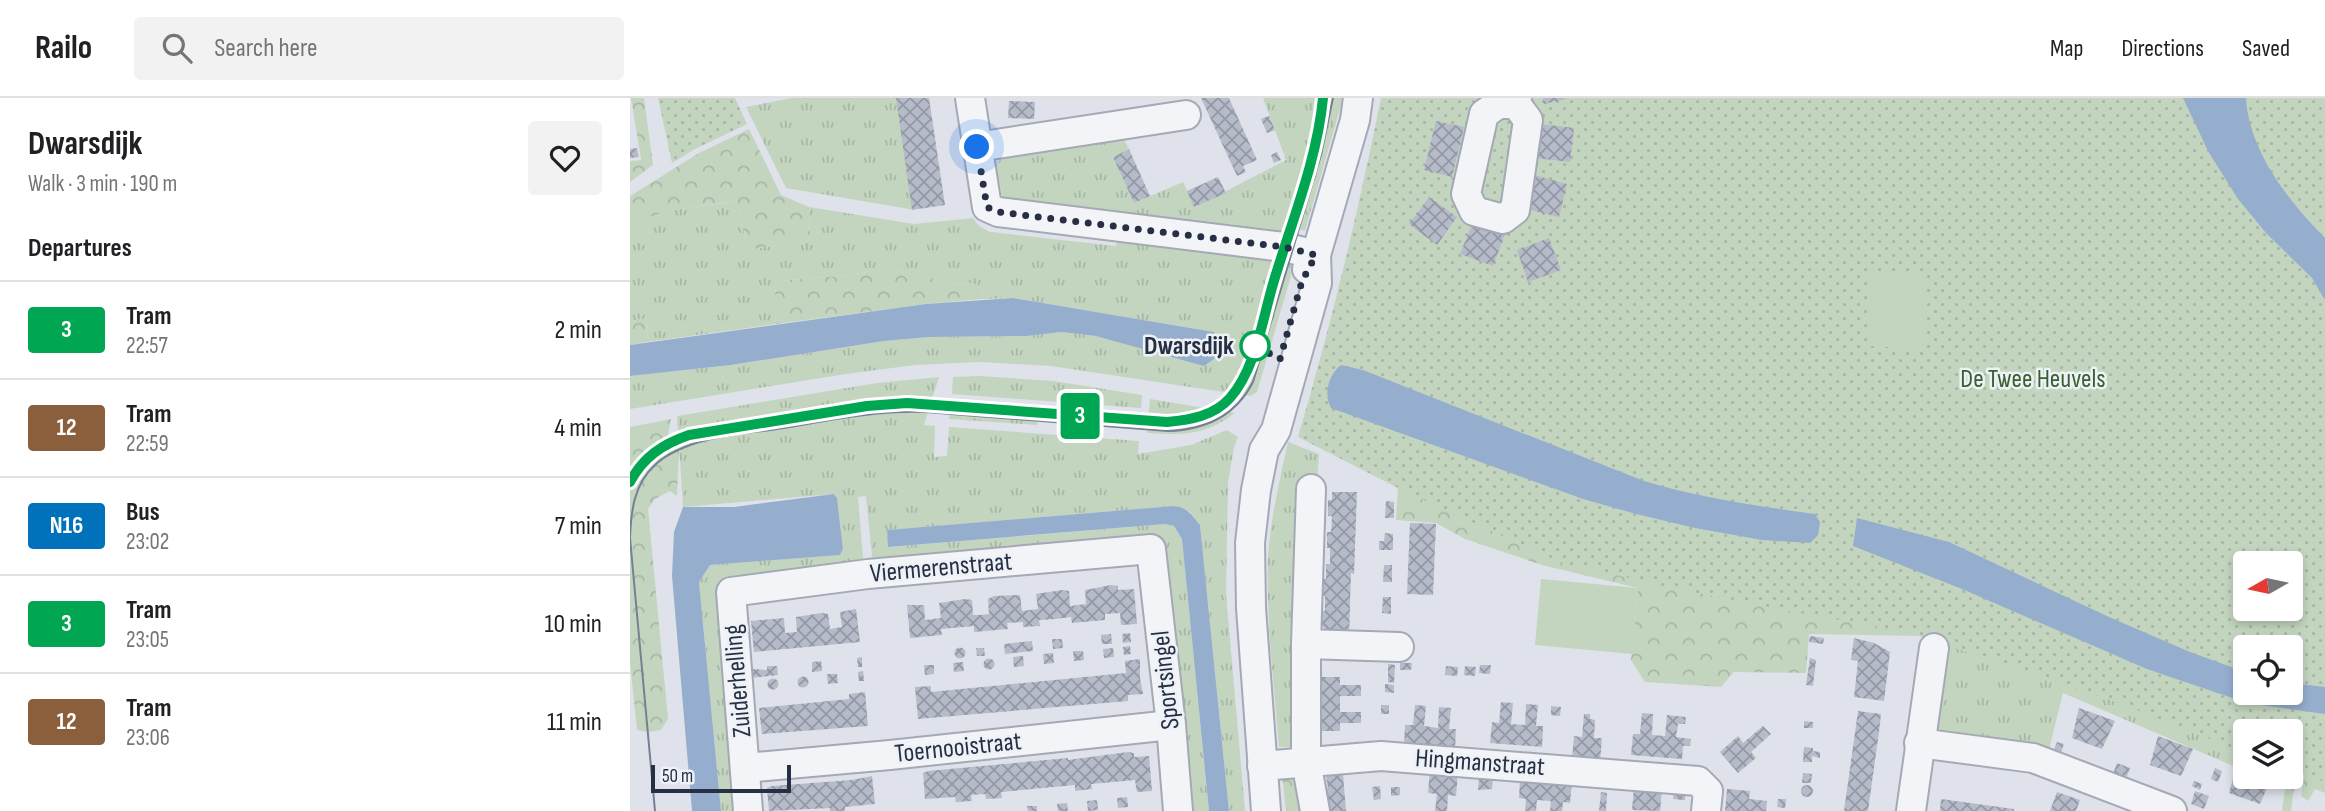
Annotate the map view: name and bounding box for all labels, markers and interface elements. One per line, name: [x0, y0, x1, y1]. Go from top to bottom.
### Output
search box: [134, 17, 624, 80]
text: Railo: [35, 28, 92, 68]
icon: search: [158, 29, 196, 67]
text: Search here: [214, 33, 318, 64]
text: Map: [2050, 34, 2083, 63]
text: Directions: [2121, 34, 2204, 63]
text: Saved: [2242, 34, 2290, 63]
button: heart: [528, 121, 602, 195]
text: Dwarsdijk: [28, 124, 142, 164]
your location: [959, 129, 994, 164]
text: Walk · 3 min · 190 m: [28, 170, 177, 198]
text: Departures: [28, 233, 132, 264]
text: Tram: [126, 301, 171, 332]
text: 3: [61, 315, 72, 344]
text: 2 min: [554, 315, 602, 346]
place label: Dwarsdijk: [1144, 331, 1234, 362]
marker: Dwarsdijk: [1240, 331, 1270, 361]
text: 22:57: [126, 332, 168, 360]
park label: De Twee Heuvels: [1960, 364, 2106, 395]
line badge: 3: [1057, 393, 1103, 439]
text: Tram: [126, 399, 171, 430]
text: 3: [1075, 401, 1085, 430]
text: 12: [56, 413, 77, 442]
text: 4 min: [554, 413, 602, 444]
text: 22:59: [126, 430, 169, 458]
text: Bus: [126, 497, 160, 528]
text: N16: [50, 511, 83, 540]
text: 7 min: [555, 511, 602, 542]
text: 23:02: [126, 528, 169, 556]
street label: Viermerenstraat: [869, 546, 1013, 590]
north arrow: [2233, 551, 2303, 621]
map controls: [2233, 551, 2303, 789]
text: Tram: [126, 595, 171, 626]
text: 3: [61, 609, 72, 638]
text: 10 min: [545, 609, 602, 640]
street label: Zuiderhelling: [718, 623, 758, 739]
text: 23:05: [126, 626, 169, 654]
street label: Sportsingel: [1145, 629, 1187, 731]
button: locate: [2233, 635, 2303, 705]
text: Tram: [126, 693, 171, 724]
text: 12: [56, 707, 77, 736]
text: 11 min: [547, 707, 602, 738]
button: layers: [2233, 719, 2303, 789]
text: 23:06: [126, 724, 170, 752]
street label: Toernooistraat: [893, 726, 1023, 770]
street label: Hingmanstraat: [1414, 743, 1546, 783]
scale bar: [651, 762, 791, 794]
text: 50 m: [662, 765, 693, 788]

